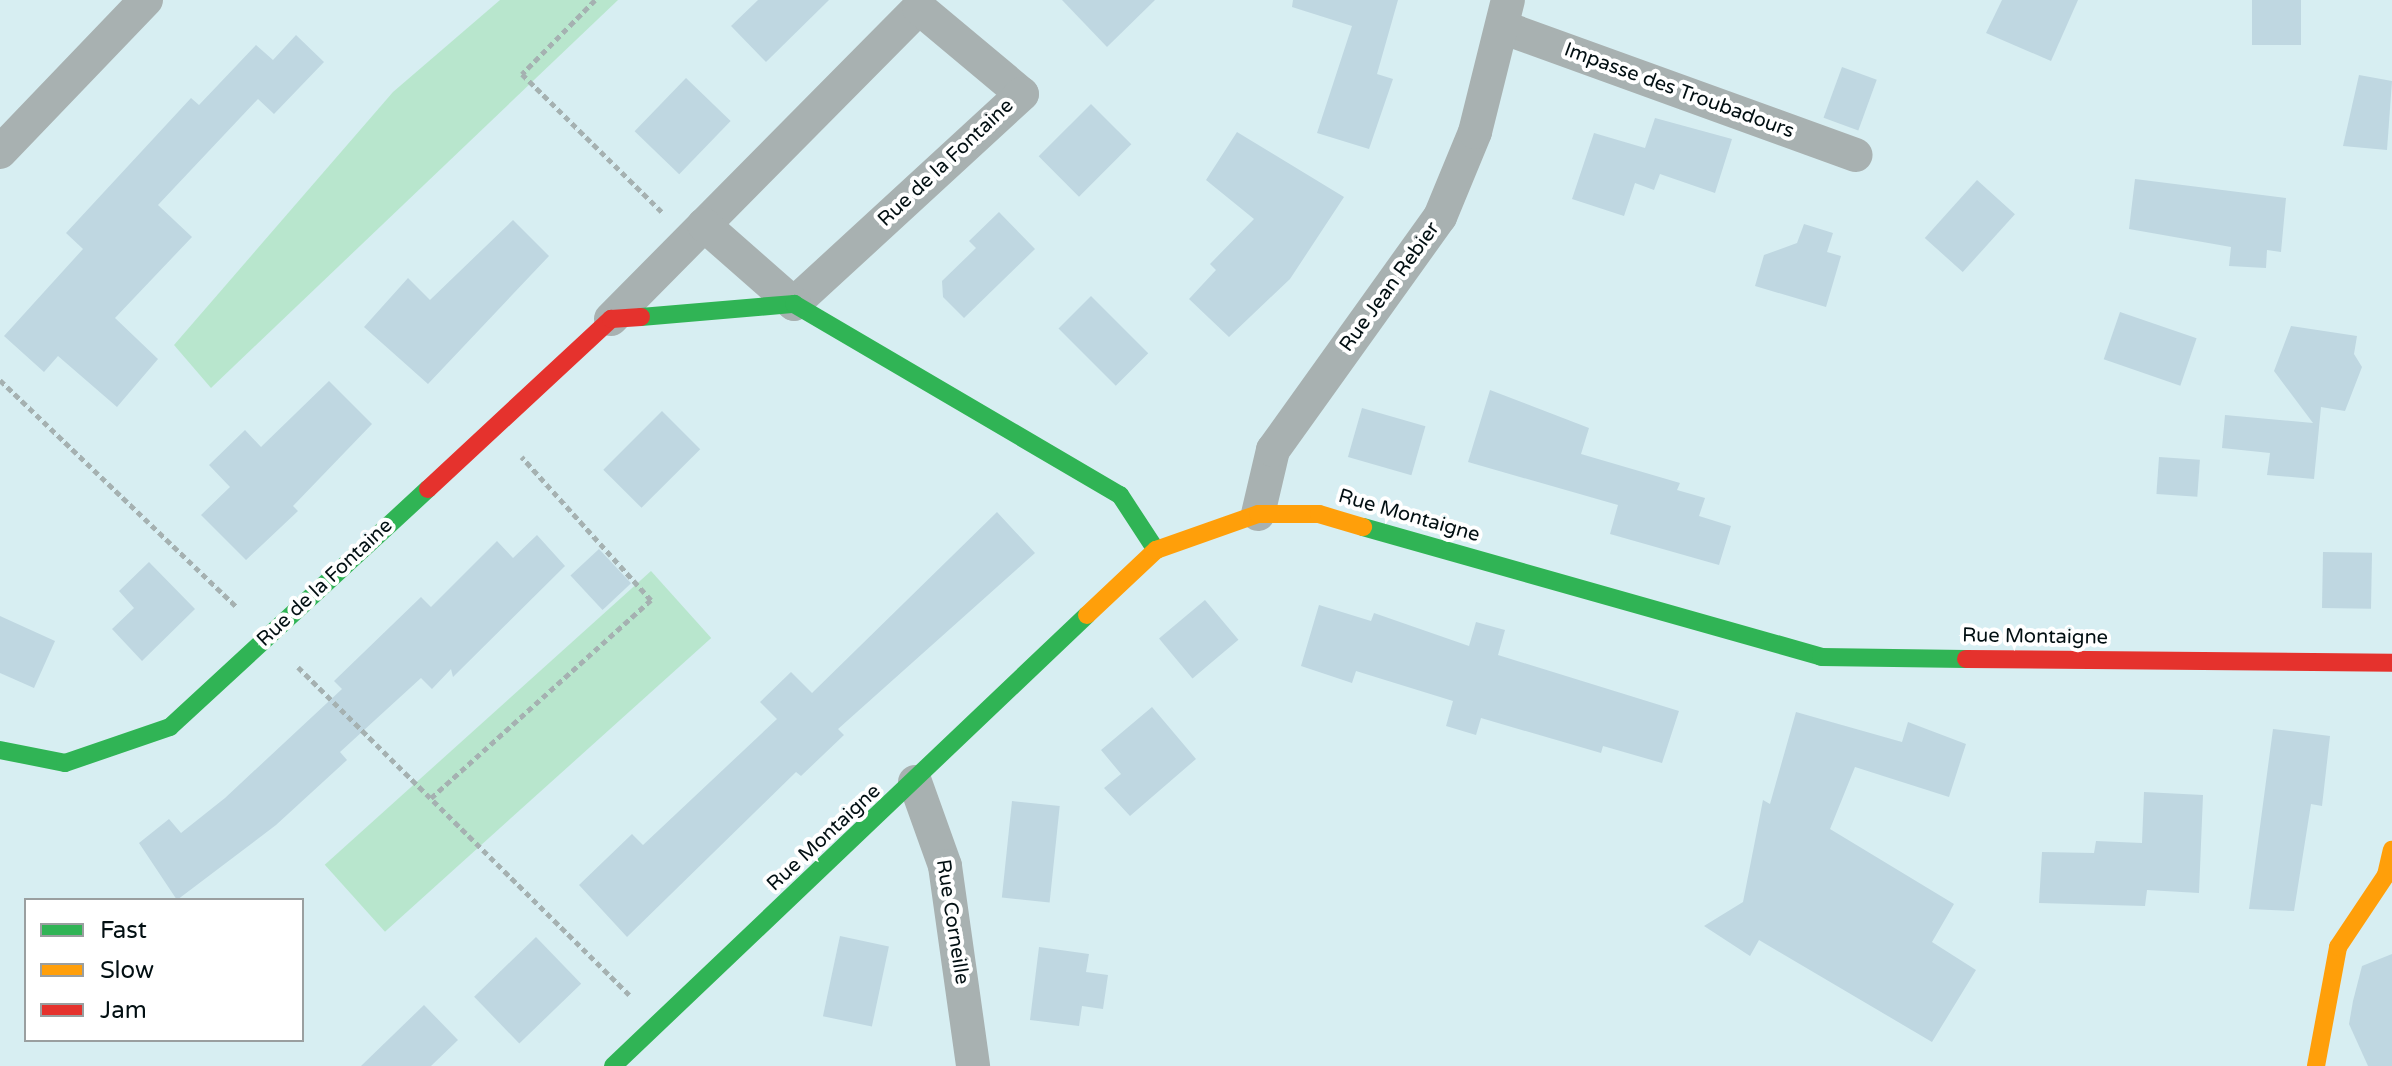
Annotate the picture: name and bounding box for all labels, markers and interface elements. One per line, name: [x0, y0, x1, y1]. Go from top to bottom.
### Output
street label: Impasse des Troubadours: [1561, 38, 1797, 144]
street label: Rue de la Fontaine: [873, 94, 1019, 232]
street label: Rue Jean Rebier: [1335, 218, 1445, 356]
street label: Rue Montaigne: [1335, 484, 1483, 548]
street label: Rue de la Fontaine: [252, 514, 398, 652]
street label: Rue Montaigne: [1962, 624, 2108, 650]
street label: Rue Montaigne: [762, 779, 886, 897]
street label: Rue Corneille: [930, 858, 974, 986]
legend: [24, 898, 304, 1042]
text: Fast: [100, 916, 147, 945]
text: Slow: [100, 956, 154, 985]
text: Jam: [100, 996, 147, 1025]

